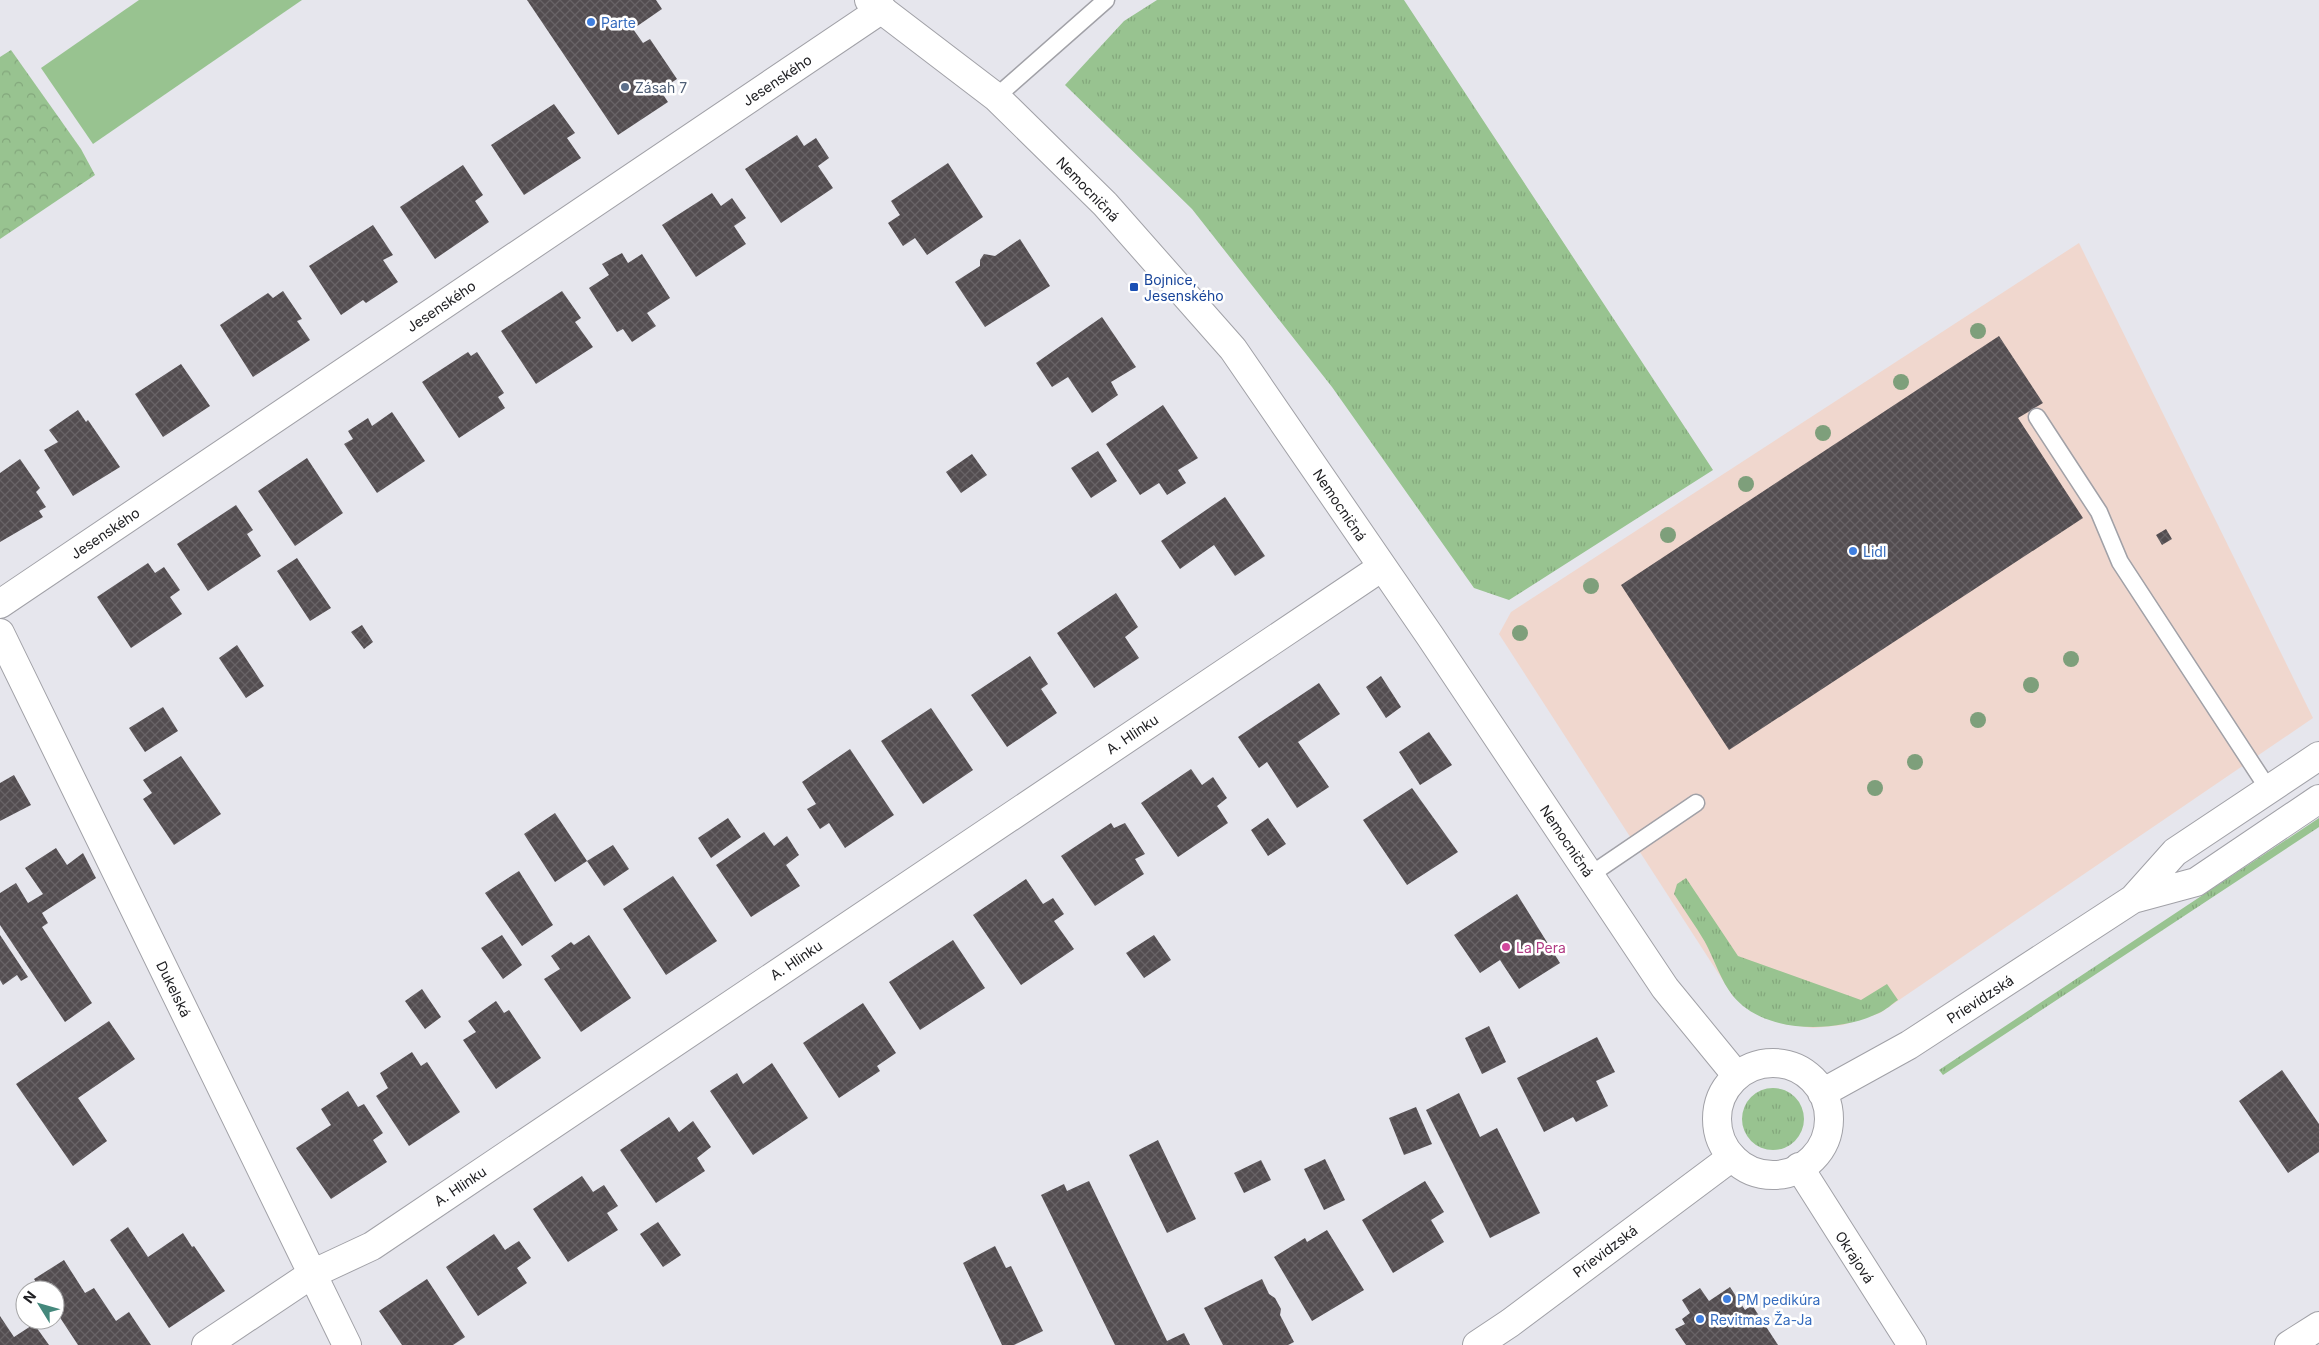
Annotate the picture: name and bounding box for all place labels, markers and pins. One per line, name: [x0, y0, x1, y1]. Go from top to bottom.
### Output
place label: Parte: [601, 14, 636, 31]
marker: Parte: [585, 16, 597, 28]
place label: Zásah 7: [635, 79, 687, 96]
marker: Zásah 7: [619, 81, 631, 93]
place label: Bojnice, Jesenského: [1144, 271, 1224, 304]
marker: Bojnice, Jesenského: [1128, 281, 1140, 293]
place label: Lidl: [1863, 543, 1886, 560]
marker: Lidl: [1847, 545, 1859, 557]
place label: La Pera: [1516, 939, 1566, 956]
marker: La Pera: [1500, 941, 1512, 953]
place label: PM pedikúra: [1737, 1291, 1820, 1308]
marker: PM pedikúra: [1721, 1293, 1733, 1305]
place label: Revitmas Ža-Ja: [1710, 1311, 1812, 1328]
marker: Revitmas Ža-Ja: [1694, 1313, 1706, 1325]

